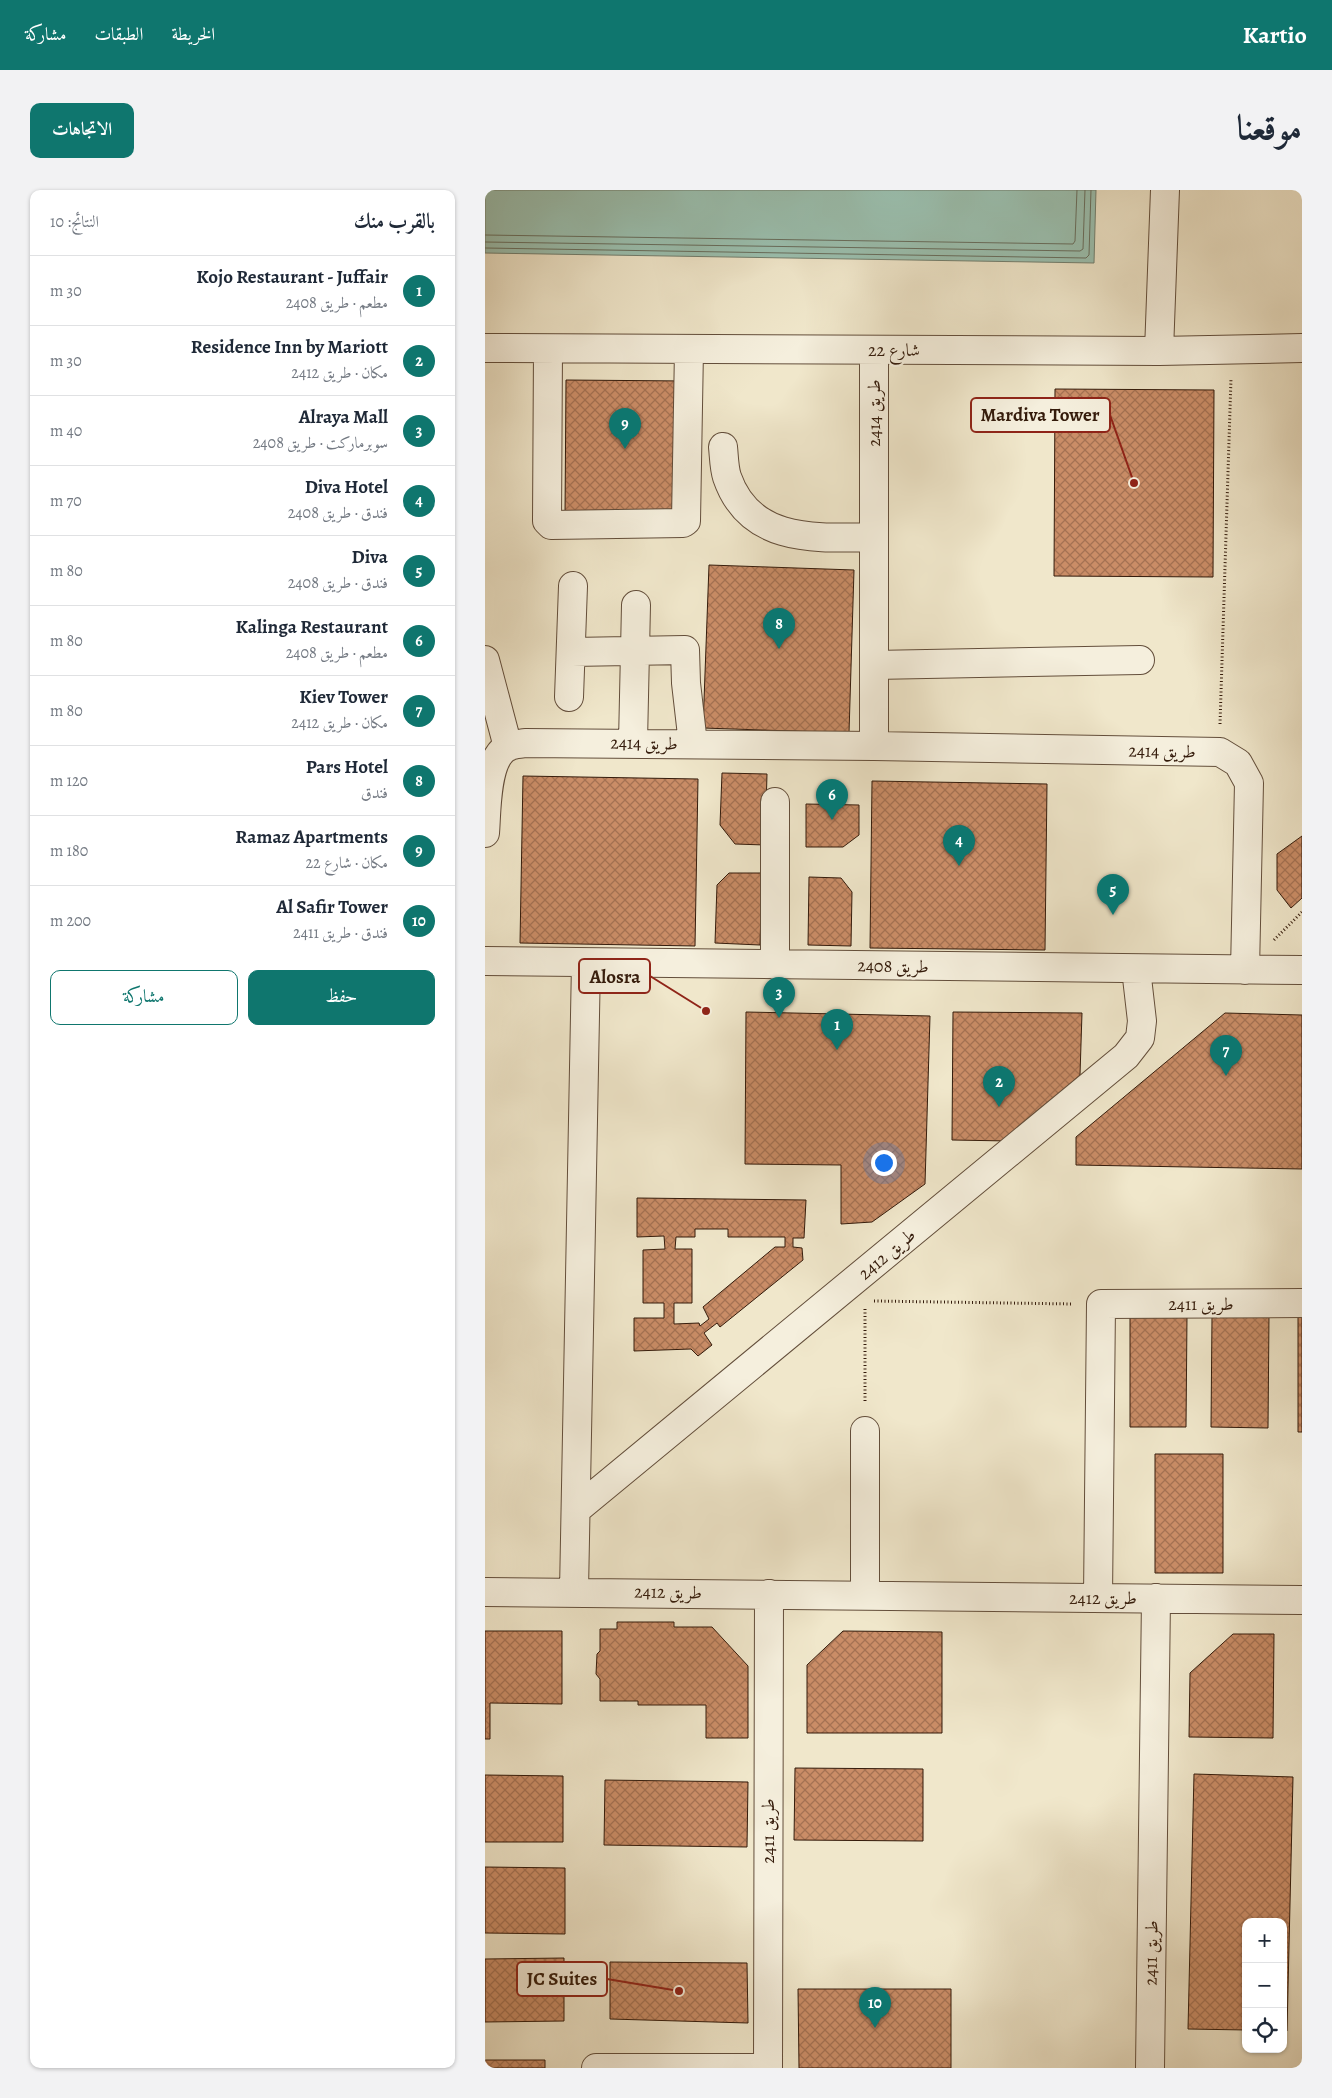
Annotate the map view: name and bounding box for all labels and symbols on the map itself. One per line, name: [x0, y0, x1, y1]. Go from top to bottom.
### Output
street label: شارع 22: [868, 338, 920, 365]
street label: طريق 2414: [862, 379, 886, 447]
callout: Mardiva Tower: [971, 398, 1110, 432]
text: Mardiva Tower: [980, 402, 1100, 428]
pin: 9: [609, 408, 641, 449]
pin: 8: [763, 608, 795, 649]
street label: طريق 2414: [610, 730, 678, 756]
street label: طريق 2414: [1128, 738, 1196, 764]
pin: 6: [816, 779, 848, 820]
pin: 4: [943, 825, 975, 866]
pin: 5: [1097, 874, 1129, 915]
street label: طريق 2408: [857, 953, 929, 979]
callout: Alosra: [579, 959, 650, 993]
text: Alosra: [588, 964, 641, 990]
pin: 3: [763, 977, 795, 1018]
pin: 1: [821, 1009, 853, 1050]
pin: 7: [1210, 1035, 1242, 1076]
pin: 2: [983, 1066, 1015, 1107]
your location: [871, 1150, 897, 1176]
street label: طريق 2412: [853, 1223, 921, 1285]
street label: طريق 2411: [1168, 1292, 1234, 1316]
street label: طريق 2412: [634, 1579, 702, 1605]
street label: طريق 2412: [1069, 1586, 1137, 1610]
street label: طريق 2411: [756, 1798, 780, 1864]
street label: طريق 2411: [1138, 1920, 1164, 1986]
callout: JC Suites: [517, 1962, 607, 1996]
text: JC Suites: [527, 1966, 597, 1992]
pin: 10: [859, 1987, 891, 2028]

